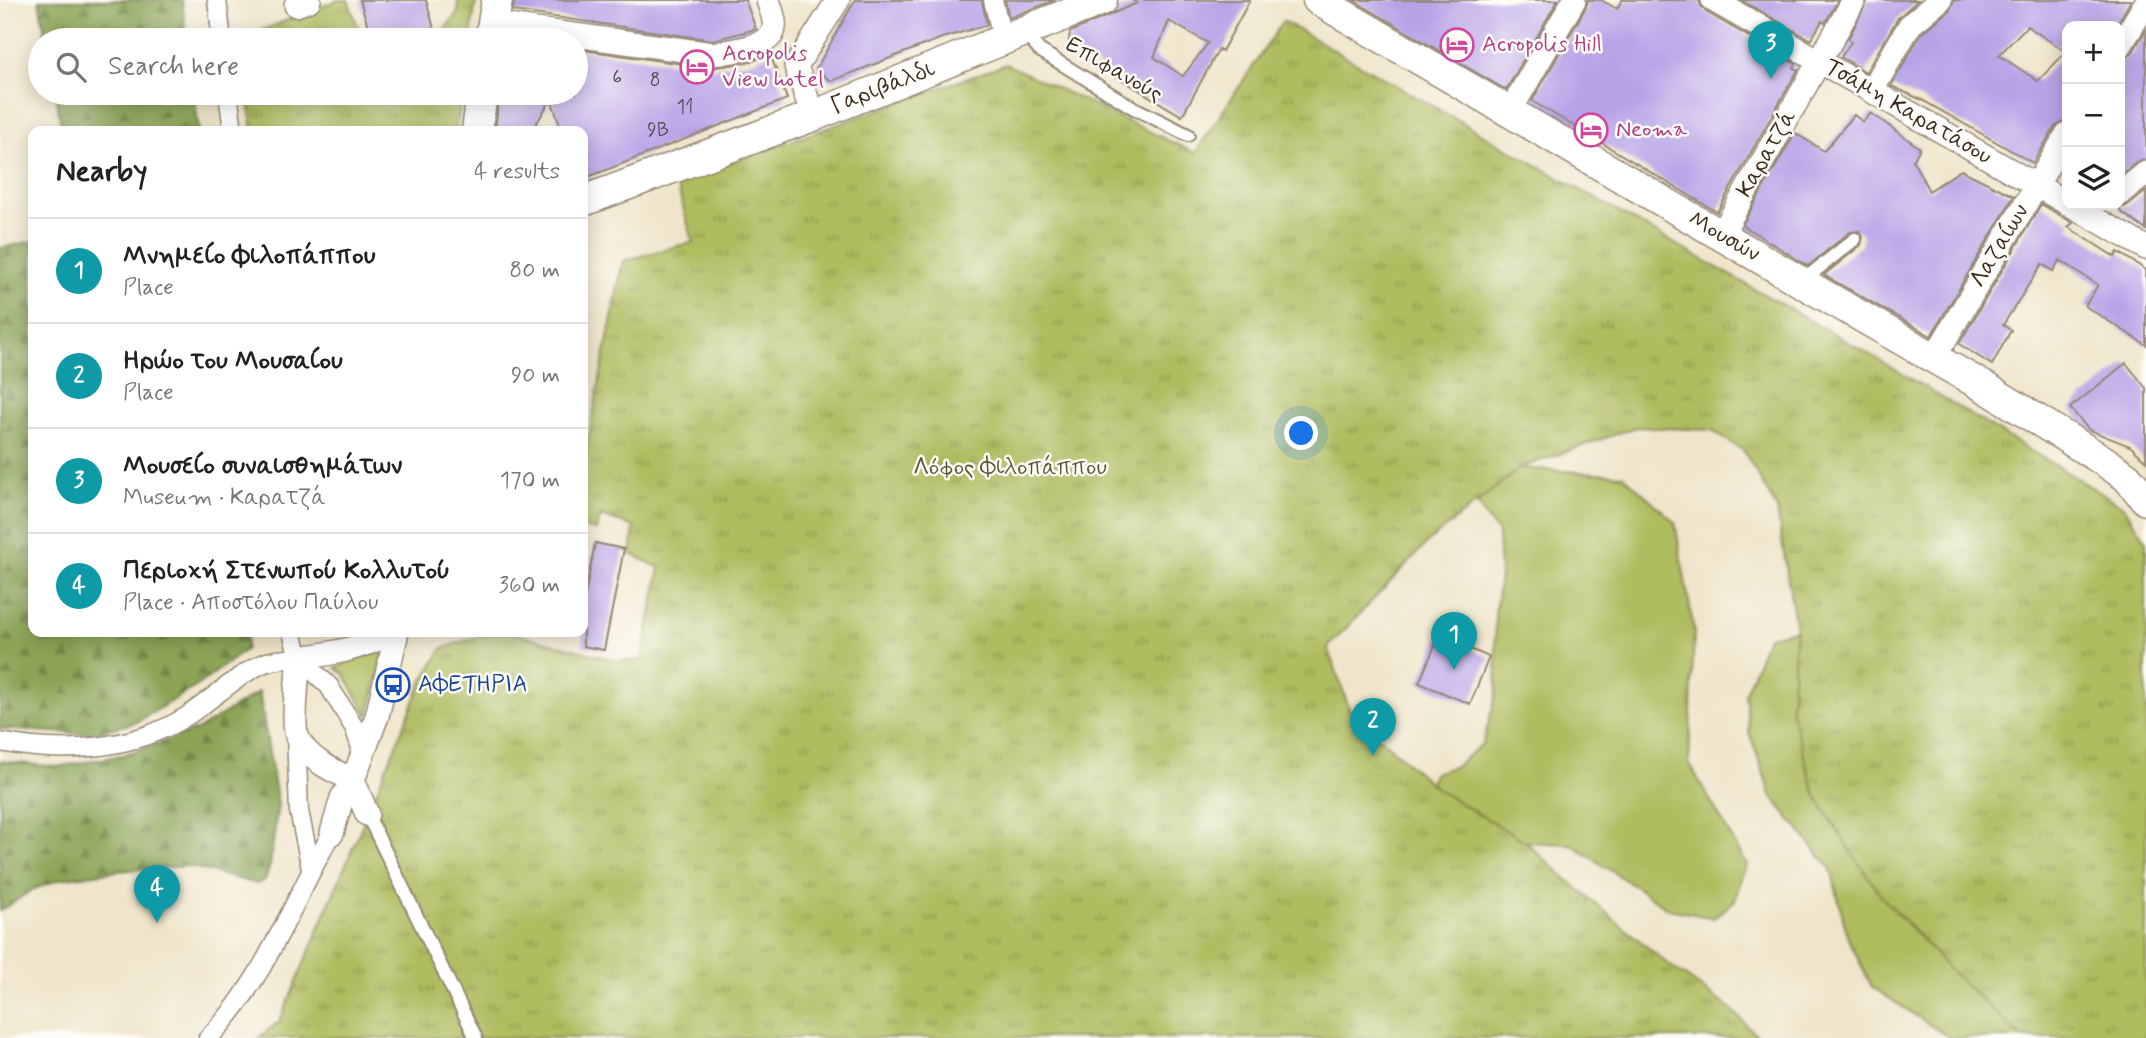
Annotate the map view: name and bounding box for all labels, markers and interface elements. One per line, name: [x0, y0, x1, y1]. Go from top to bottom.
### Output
pin: 3: [1748, 21, 1794, 79]
map controls: [2062, 21, 2125, 210]
button: +: [2062, 21, 2125, 84]
hotel icon: Acropolis Hill: [1438, 26, 1476, 64]
search box: [28, 28, 588, 105]
street label: Επιφανούς: [1060, 30, 1168, 110]
place label: Acropolis Hill: [1482, 30, 1602, 60]
place label: Acropolis View hotel: [722, 39, 824, 95]
icon: search: [52, 48, 90, 86]
hotel icon: Acropolis View hotel: [678, 48, 716, 86]
text: Search here: [108, 50, 239, 84]
street label: Τσάμη Καρατάσου: [1819, 52, 1997, 172]
street label: Γαριβάλδι: [827, 54, 940, 122]
house number: 6: [612, 65, 622, 90]
house number: 8: [650, 68, 660, 93]
button: −: [2062, 84, 2125, 147]
house number: 11: [677, 95, 693, 120]
street label: Καρατζά: [1730, 105, 1804, 203]
hotel icon: Neoma: [1572, 111, 1610, 149]
place label: Neoma: [1616, 115, 1687, 145]
house number: 9B: [647, 118, 669, 143]
button: layers: [2062, 147, 2125, 210]
text: Nearby: [56, 152, 147, 191]
text: 4 results: [474, 157, 560, 187]
street label: Λαζαίων: [1963, 199, 2037, 293]
street label: Μουσών: [1683, 205, 1765, 269]
text: Μνημείο Φιλοπάππου: [123, 239, 375, 273]
text: 1: [74, 256, 84, 286]
text: 80 m: [509, 256, 560, 286]
text: Place: [123, 273, 174, 303]
text: Ηρώο του Μουσαίου: [123, 344, 343, 378]
text: 2: [73, 361, 85, 391]
text: 90 m: [511, 361, 560, 391]
text: Place: [123, 378, 174, 408]
your location: [1284, 416, 1318, 450]
text: Μουσείο συναισθημάτων: [123, 449, 402, 483]
park label: Λόφος Φιλοπάππου: [913, 453, 1107, 483]
text: 3: [74, 466, 84, 496]
text: 170 m: [500, 466, 560, 496]
text: Museum · Καρατζά: [123, 483, 326, 513]
text: Περιοχή Στενωπού Κολλυτού: [123, 554, 450, 588]
text: 4: [72, 571, 86, 601]
text: 360 m: [499, 571, 560, 601]
text: Place · Αποστόλου Παύλου: [123, 588, 378, 618]
pin: 1: [1431, 612, 1477, 670]
bus stop icon: ΑΦΕΤΗΡΙΑ: [374, 666, 412, 704]
place label: ΑΦΕΤΗΡΙΑ: [418, 670, 528, 700]
pin: 2: [1350, 698, 1396, 756]
pin: 4: [134, 865, 180, 923]

